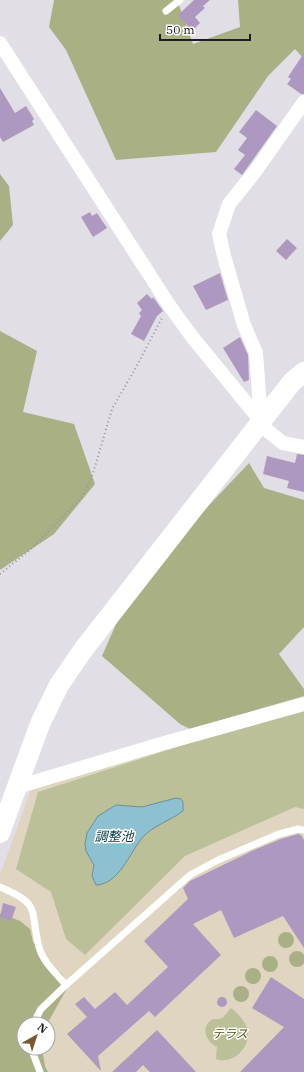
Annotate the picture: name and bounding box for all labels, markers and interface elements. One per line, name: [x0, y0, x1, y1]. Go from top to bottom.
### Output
scale bar: [160, 16, 250, 42]
text: 50 m: [166, 22, 195, 37]
water label: 調整池: [94, 828, 135, 845]
north arrow: [16, 1016, 56, 1056]
text: N: [35, 1020, 50, 1037]
park label: テラス: [212, 1026, 248, 1041]

